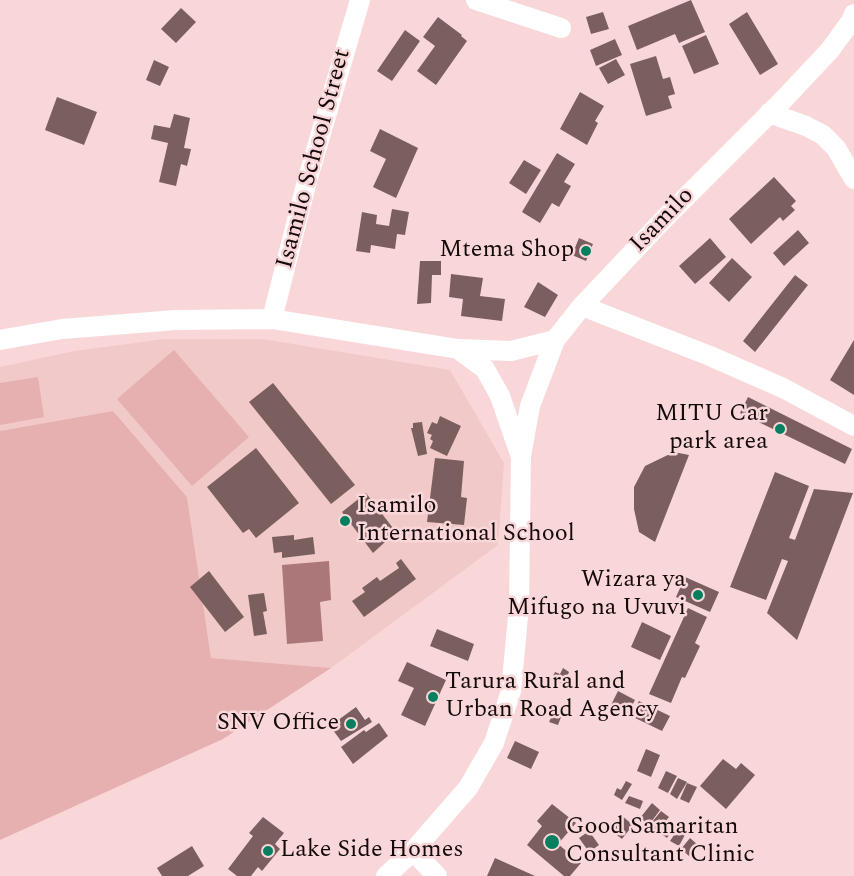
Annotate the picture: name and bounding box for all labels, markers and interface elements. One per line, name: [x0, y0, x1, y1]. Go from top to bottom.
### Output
street label: Isamilo School Street: [272, 46, 358, 272]
street label: Isamilo: [625, 182, 701, 260]
place label: Mtema Shop: [439, 237, 574, 265]
marker: Mtema Shop: [579, 244, 593, 258]
place label: MITU Car park area: [655, 401, 768, 457]
marker: MITU Car park area: [773, 422, 787, 436]
place label: Isamilo International School: [357, 493, 575, 549]
marker: Isamilo International School: [338, 514, 352, 528]
place label: Wizara ya Mifugo na Uvuvi: [507, 567, 686, 623]
marker: Wizara ya Mifugo na Uvuvi: [691, 588, 705, 602]
place label: Tarura Rural and Urban Road Agency: [445, 669, 658, 725]
marker: Tarura Rural and Urban Road Agency: [426, 690, 440, 704]
place label: SNV Office: [217, 710, 339, 738]
marker: SNV Office: [344, 717, 358, 731]
place label: Good Samaritan Consultant Clinic: [566, 814, 755, 870]
marker: Good Samaritan Consultant Clinic: [543, 833, 561, 851]
place label: Lake Side Homes: [280, 837, 464, 865]
marker: Lake Side Homes: [261, 844, 275, 858]

